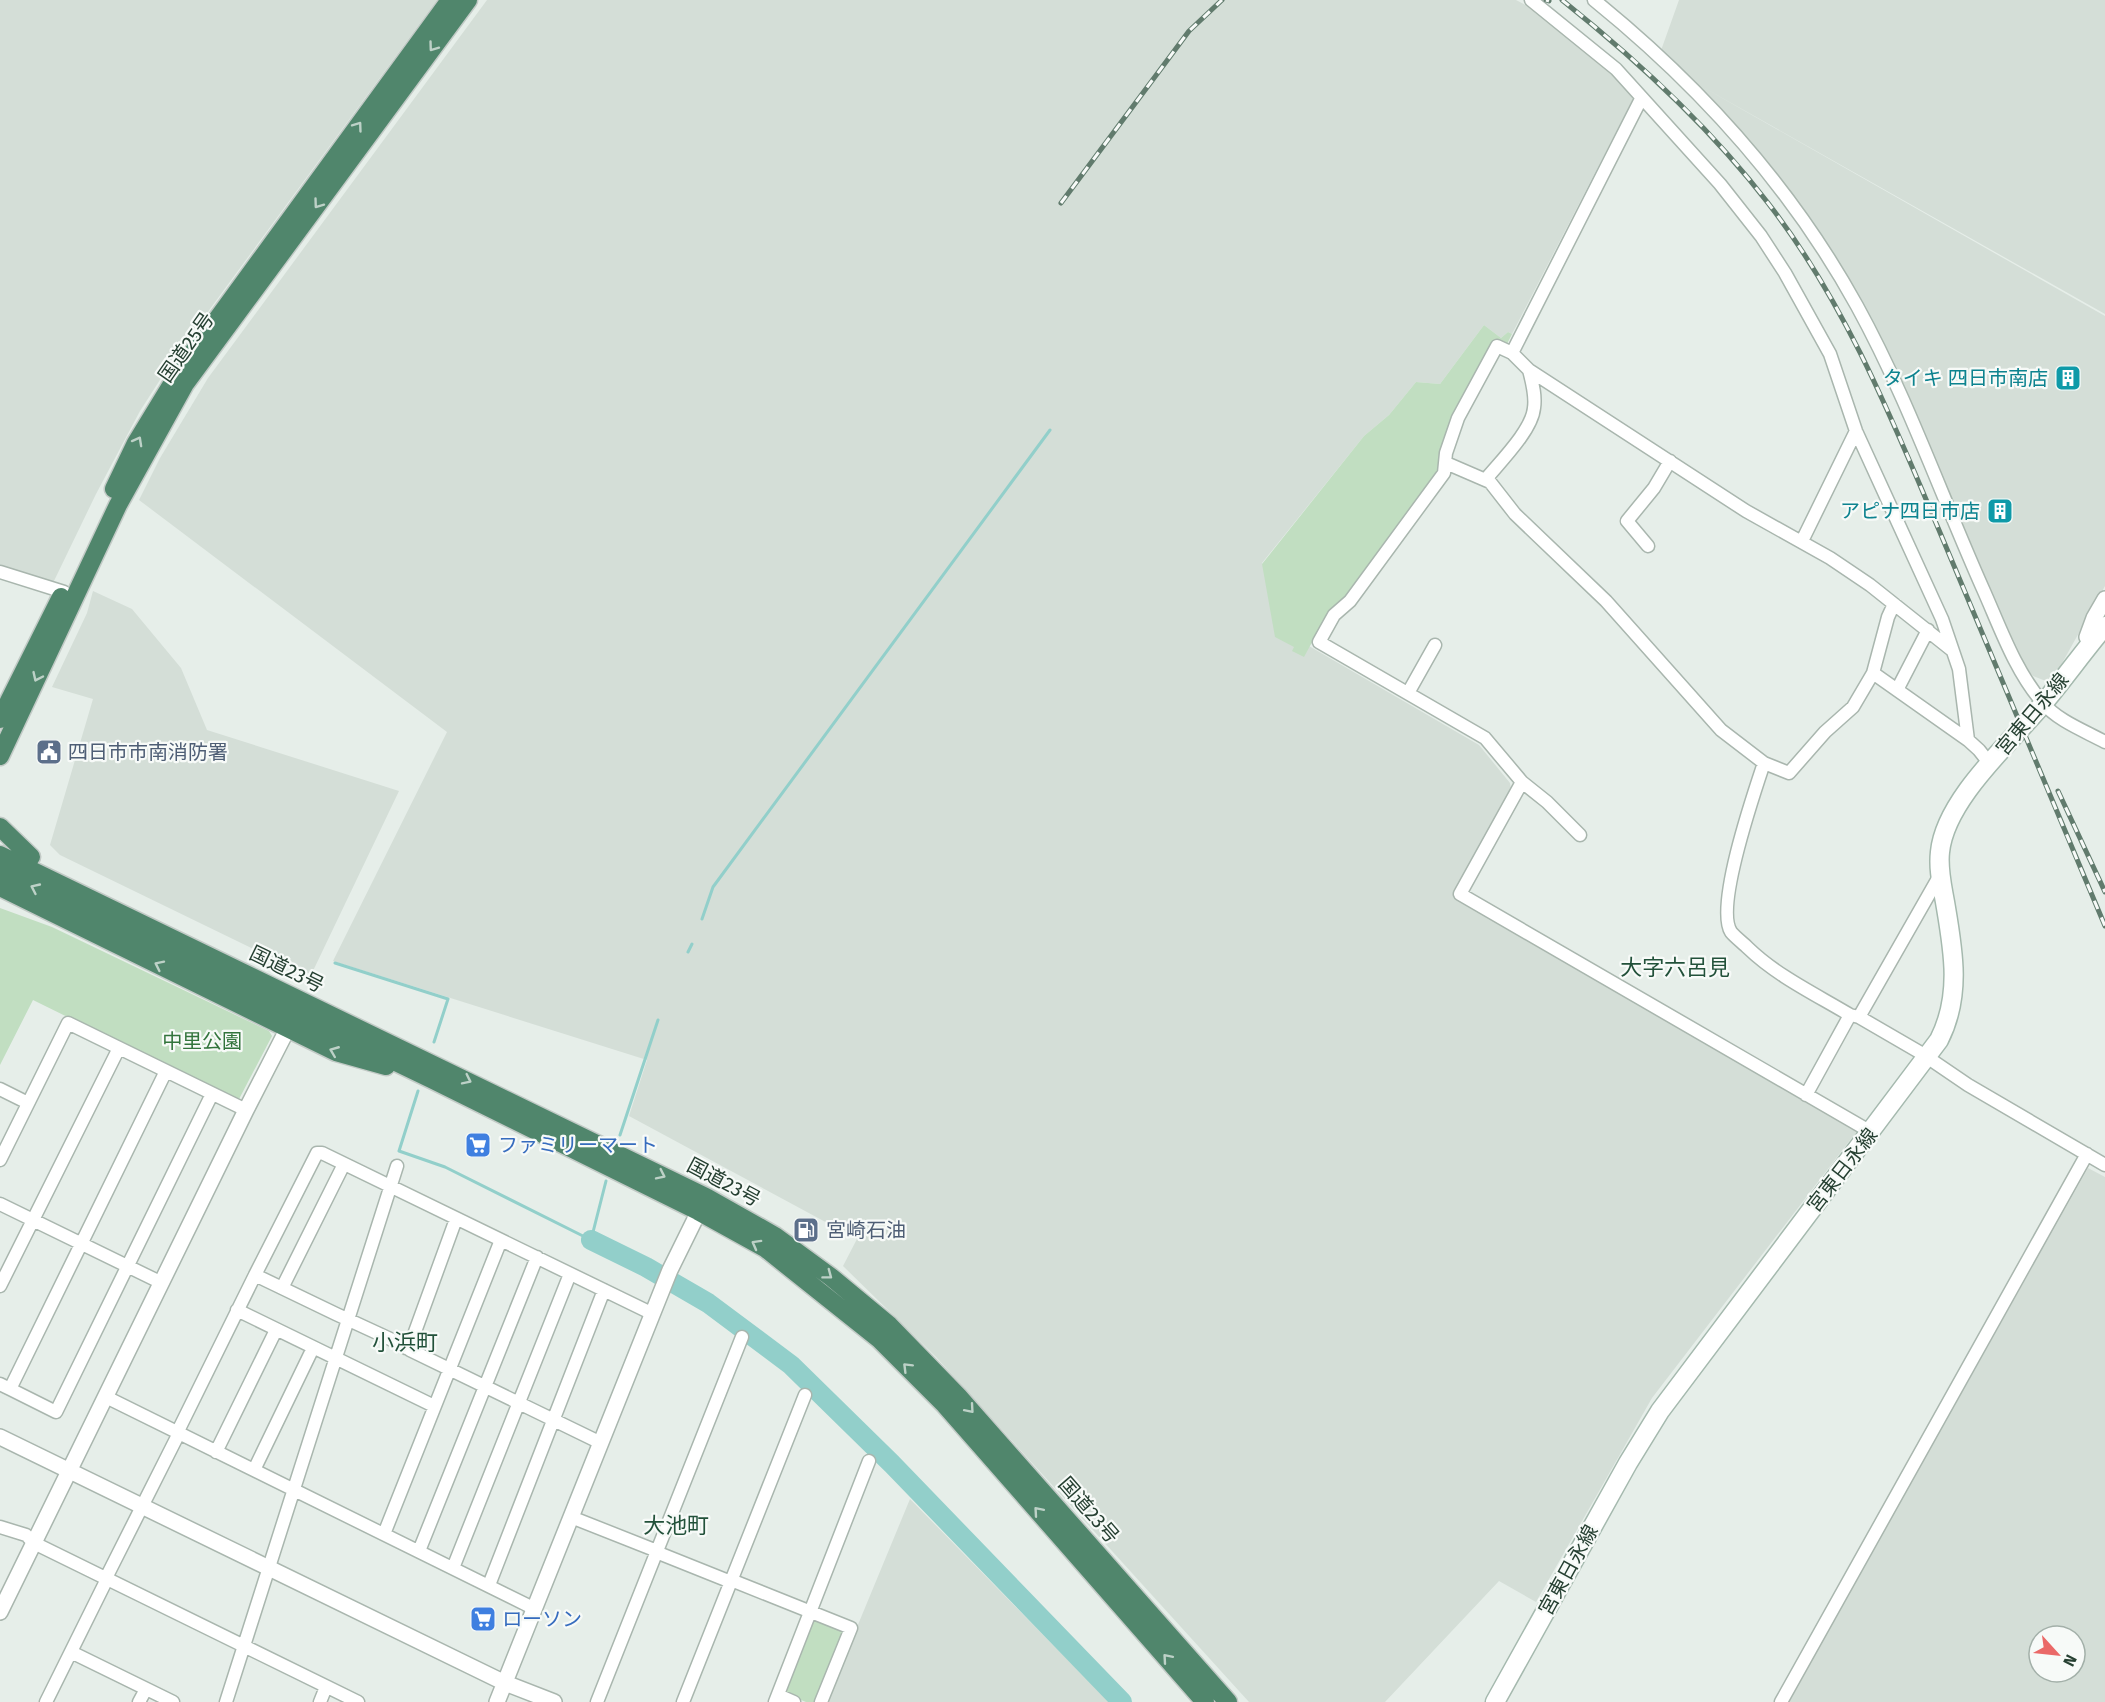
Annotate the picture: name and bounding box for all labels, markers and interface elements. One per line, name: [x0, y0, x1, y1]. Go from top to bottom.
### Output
one-way arrow: [430, 41, 441, 52]
one-way arrow: [351, 122, 362, 133]
one-way arrow: [314, 198, 325, 209]
street label: 国道25号: [153, 307, 219, 387]
building icon: タイキ 四日市南店: [2053, 363, 2083, 393]
place label: タイキ 四日市南店: [1883, 366, 2048, 390]
one-way arrow: [131, 437, 142, 447]
building icon: アピナ四日市店: [1985, 496, 2015, 526]
place label: アピナ四日市店: [1840, 499, 1980, 523]
street label: 宮東日永線: [1991, 668, 2073, 760]
one-way arrow: [32, 671, 44, 682]
public building icon: 四日市市南消防署: [34, 737, 64, 767]
place label: 四日市市南消防署: [68, 740, 228, 764]
one-way arrow: [30, 883, 41, 895]
street label: 国道23号: [246, 941, 328, 997]
district label: 大字六呂見: [1620, 954, 1730, 981]
one-way arrow: [155, 961, 166, 973]
park label: 中里公園: [162, 1029, 242, 1053]
one-way arrow: [330, 1046, 341, 1058]
one-way arrow: [461, 1073, 472, 1085]
street label: 宮東日永線: [1802, 1123, 1882, 1217]
supermarket icon: ファミリーマート: [463, 1130, 493, 1160]
place label: ファミリーマート: [498, 1133, 658, 1157]
street label: 国道23号: [683, 1153, 765, 1211]
one-way arrow: [655, 1168, 666, 1179]
fuel station icon: 宮崎石油: [791, 1215, 821, 1245]
place label: 宮崎石油: [826, 1218, 906, 1242]
one-way arrow: [752, 1240, 763, 1251]
one-way arrow: [821, 1268, 832, 1279]
district label: 小浜町: [372, 1329, 438, 1356]
one-way arrow: [903, 1364, 914, 1374]
one-way arrow: [963, 1402, 974, 1413]
street label: 国道23号: [1054, 1472, 1124, 1548]
one-way arrow: [1034, 1508, 1045, 1518]
district label: 大池町: [643, 1512, 709, 1539]
street label: 宮東日永線: [1533, 1520, 1603, 1620]
supermarket icon: ローソン: [468, 1604, 498, 1634]
place label: ローソン: [502, 1607, 582, 1631]
north arrow: [2027, 1624, 2087, 1684]
text: N: [2059, 1652, 2081, 1670]
one-way arrow: [1163, 1654, 1174, 1665]

